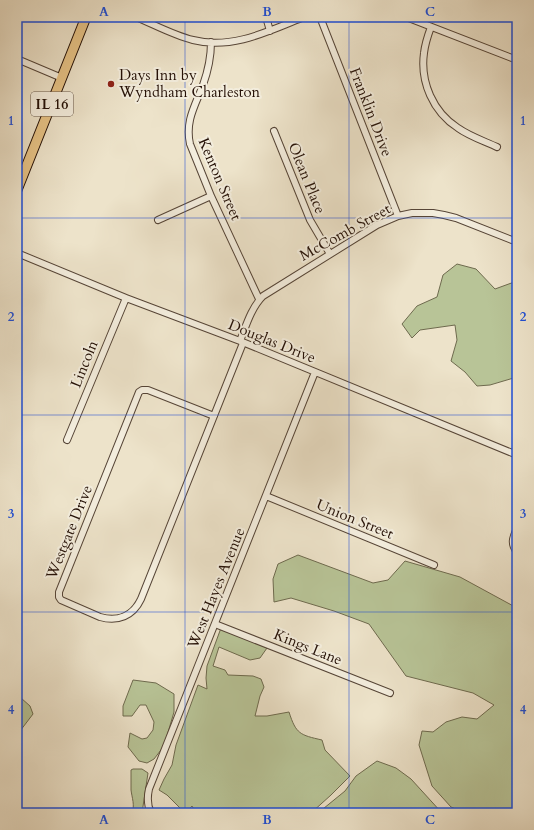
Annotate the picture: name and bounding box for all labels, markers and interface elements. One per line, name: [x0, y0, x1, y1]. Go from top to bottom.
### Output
text: A: [99, 3, 109, 21]
text: B: [262, 3, 272, 21]
text: C: [425, 3, 435, 21]
place label: Days Inn by Wyndham Charleston: [118, 65, 261, 102]
street label: Franklin Drive: [345, 65, 397, 160]
marker: Days Inn by Wyndham Charleston: [106, 79, 116, 89]
road number: IL 16: [31, 92, 73, 116]
text: 1: [8, 112, 14, 130]
text: 1: [520, 112, 526, 130]
street label: Kenton Street: [194, 135, 246, 224]
street label: Olean Place: [284, 139, 330, 217]
street label: McComb Street: [296, 199, 394, 265]
text: 2: [8, 308, 15, 326]
text: 2: [520, 308, 527, 326]
street label: Douglas Drive: [225, 314, 319, 368]
street label: Lincoln: [66, 337, 103, 391]
street label: Westgate Drive: [41, 482, 97, 583]
street label: Union Street: [313, 494, 397, 544]
text: 3: [8, 505, 15, 523]
text: 3: [520, 505, 527, 523]
street label: West Hayes Avenue: [182, 524, 249, 652]
street label: Kings Lane: [271, 624, 345, 670]
text: 4: [8, 701, 15, 719]
text: 4: [520, 701, 527, 719]
text: A: [99, 811, 109, 829]
text: B: [262, 811, 272, 829]
text: C: [425, 811, 435, 829]

